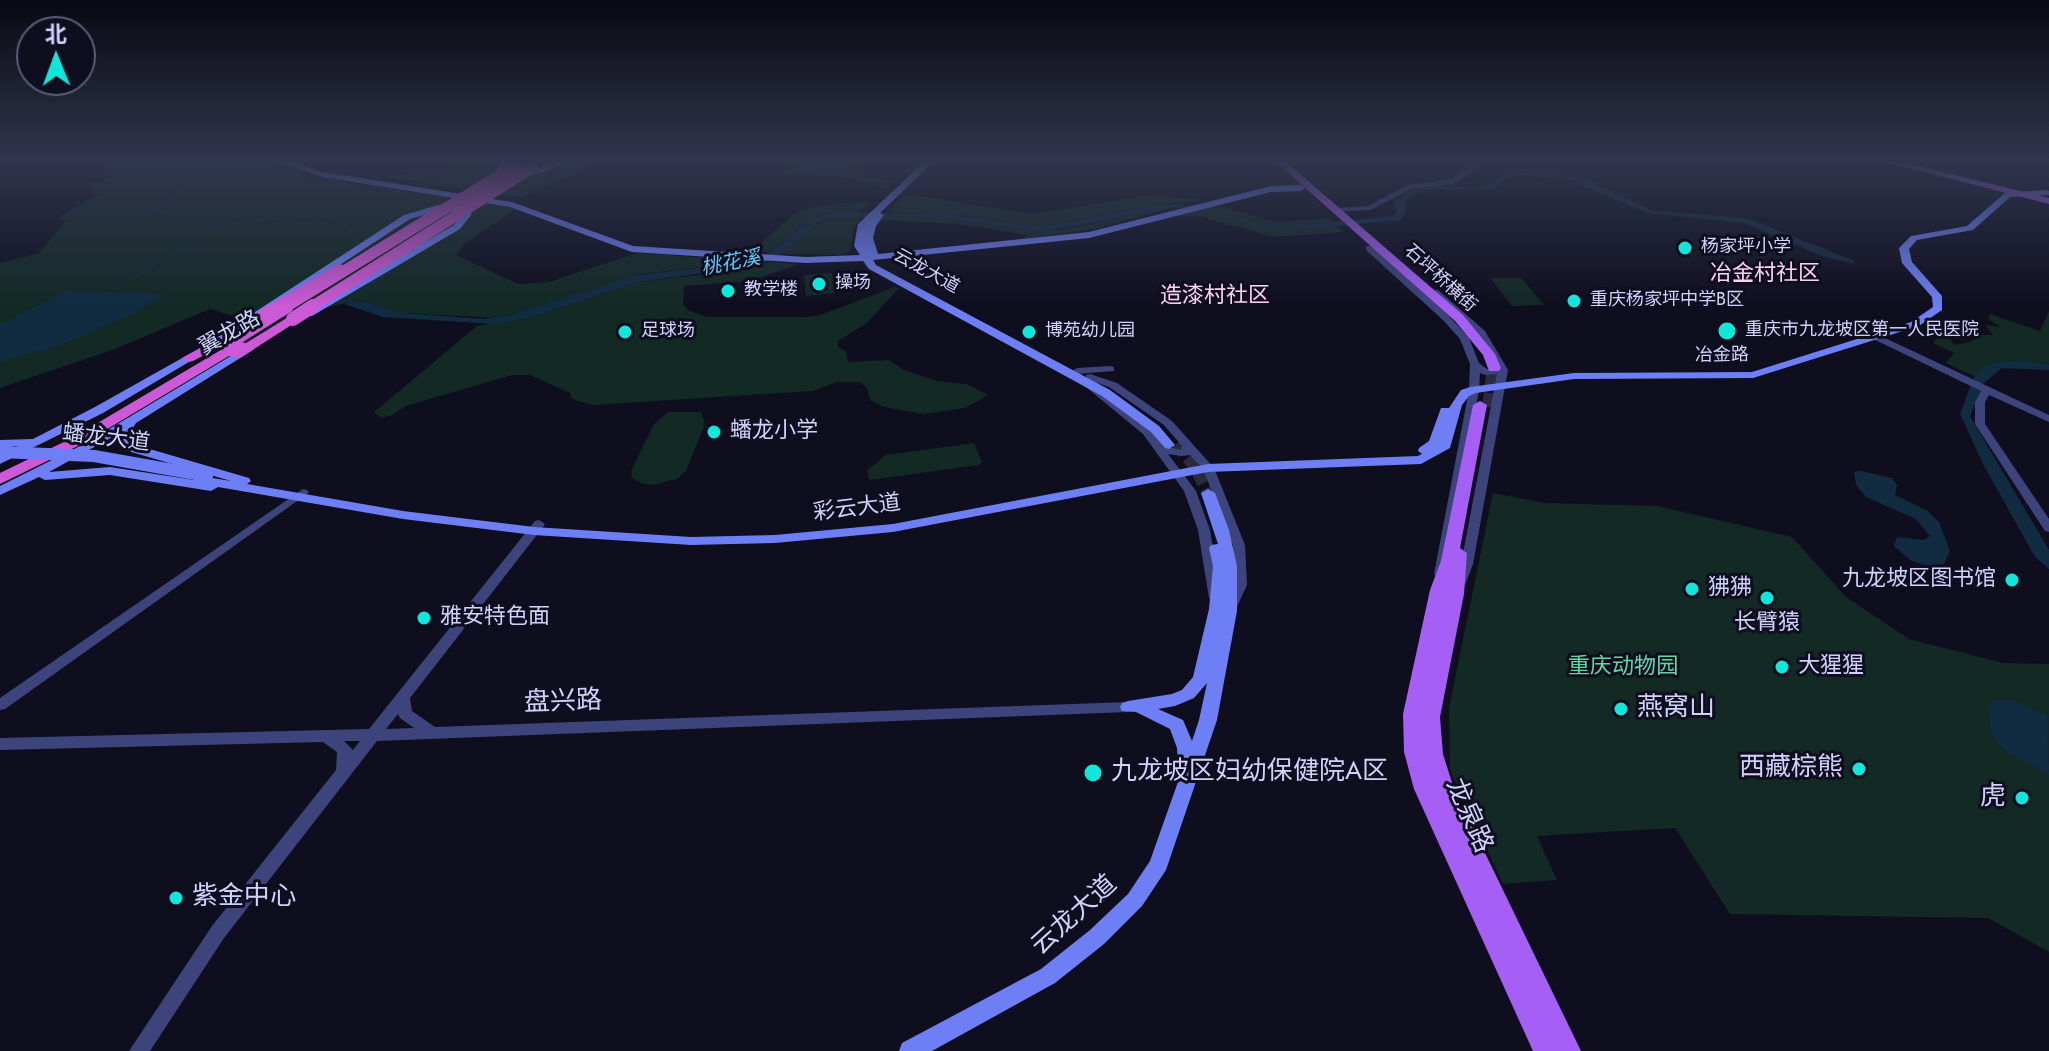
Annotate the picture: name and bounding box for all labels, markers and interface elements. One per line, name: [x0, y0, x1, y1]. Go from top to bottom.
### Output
north arrow: [16, 16, 96, 96]
text: 北: [44, 18, 67, 50]
place label: 杨家坪小学: [1701, 237, 1791, 259]
marker: 杨家坪小学: [1676, 239, 1694, 257]
street label: 石坪桥横街: [1399, 241, 1481, 317]
street label: 云龙大道: [889, 245, 963, 299]
water label: 桃花溪: [699, 246, 763, 282]
district label: 冶金村社区: [1710, 262, 1820, 288]
place label: 操场: [835, 273, 871, 295]
marker: 操场: [810, 275, 828, 293]
place label: 教学楼: [744, 280, 798, 302]
marker: 教学楼: [719, 282, 737, 300]
district label: 造漆村社区: [1160, 284, 1270, 310]
place label: 重庆杨家坪中学B区: [1590, 290, 1744, 312]
marker: 重庆杨家坪中学B区: [1565, 292, 1583, 310]
street label: 翼龙路: [195, 306, 265, 362]
marker: 重庆市九龙坡区第一人民医院: [1716, 320, 1738, 342]
place label: 重庆市九龙坡区第一人民医院: [1745, 320, 1979, 342]
place label: 足球场: [641, 321, 695, 343]
place label: 博苑幼儿园: [1045, 321, 1135, 343]
marker: 足球场: [616, 323, 634, 341]
marker: 博苑幼儿园: [1020, 323, 1038, 341]
street label: 冶金路: [1695, 345, 1749, 367]
place label: 蟠龙小学: [730, 419, 818, 445]
street label: 蟠龙大道: [61, 421, 151, 457]
marker: 蟠龙小学: [705, 423, 723, 441]
street label: 彩云大道: [812, 491, 902, 527]
place label: 九龙坡区图书馆: [1842, 567, 1996, 593]
marker: 九龙坡区图书馆: [2003, 571, 2021, 589]
place label: 狒狒: [1708, 576, 1752, 602]
marker: 狒狒: [1683, 580, 1701, 598]
marker: 长臂猿: [1758, 589, 1776, 607]
place label: 雅安特色面: [440, 605, 550, 631]
marker: 雅安特色面: [415, 609, 433, 627]
place label: 长臂猿: [1734, 611, 1800, 637]
place label: 大猩猩: [1798, 654, 1864, 680]
park label: 重庆动物园: [1568, 655, 1678, 681]
marker: 大猩猩: [1773, 658, 1791, 676]
street label: 盘兴路: [523, 686, 603, 720]
place label: 燕窝山: [1637, 693, 1715, 725]
marker: 燕窝山: [1612, 700, 1630, 718]
place label: 西藏棕熊: [1739, 753, 1843, 785]
place label: 九龙坡区妇幼保健院A区: [1111, 757, 1388, 789]
marker: 西藏棕熊: [1850, 760, 1868, 778]
marker: 九龙坡区妇幼保健院A区: [1082, 762, 1104, 784]
street label: 龙泉路: [1438, 774, 1498, 858]
place label: 虎: [1980, 782, 2006, 814]
marker: 虎: [2013, 789, 2031, 807]
street label: 云龙大道: [1026, 870, 1124, 962]
place label: 紫金中心: [192, 882, 296, 914]
marker: 紫金中心: [167, 889, 185, 907]

